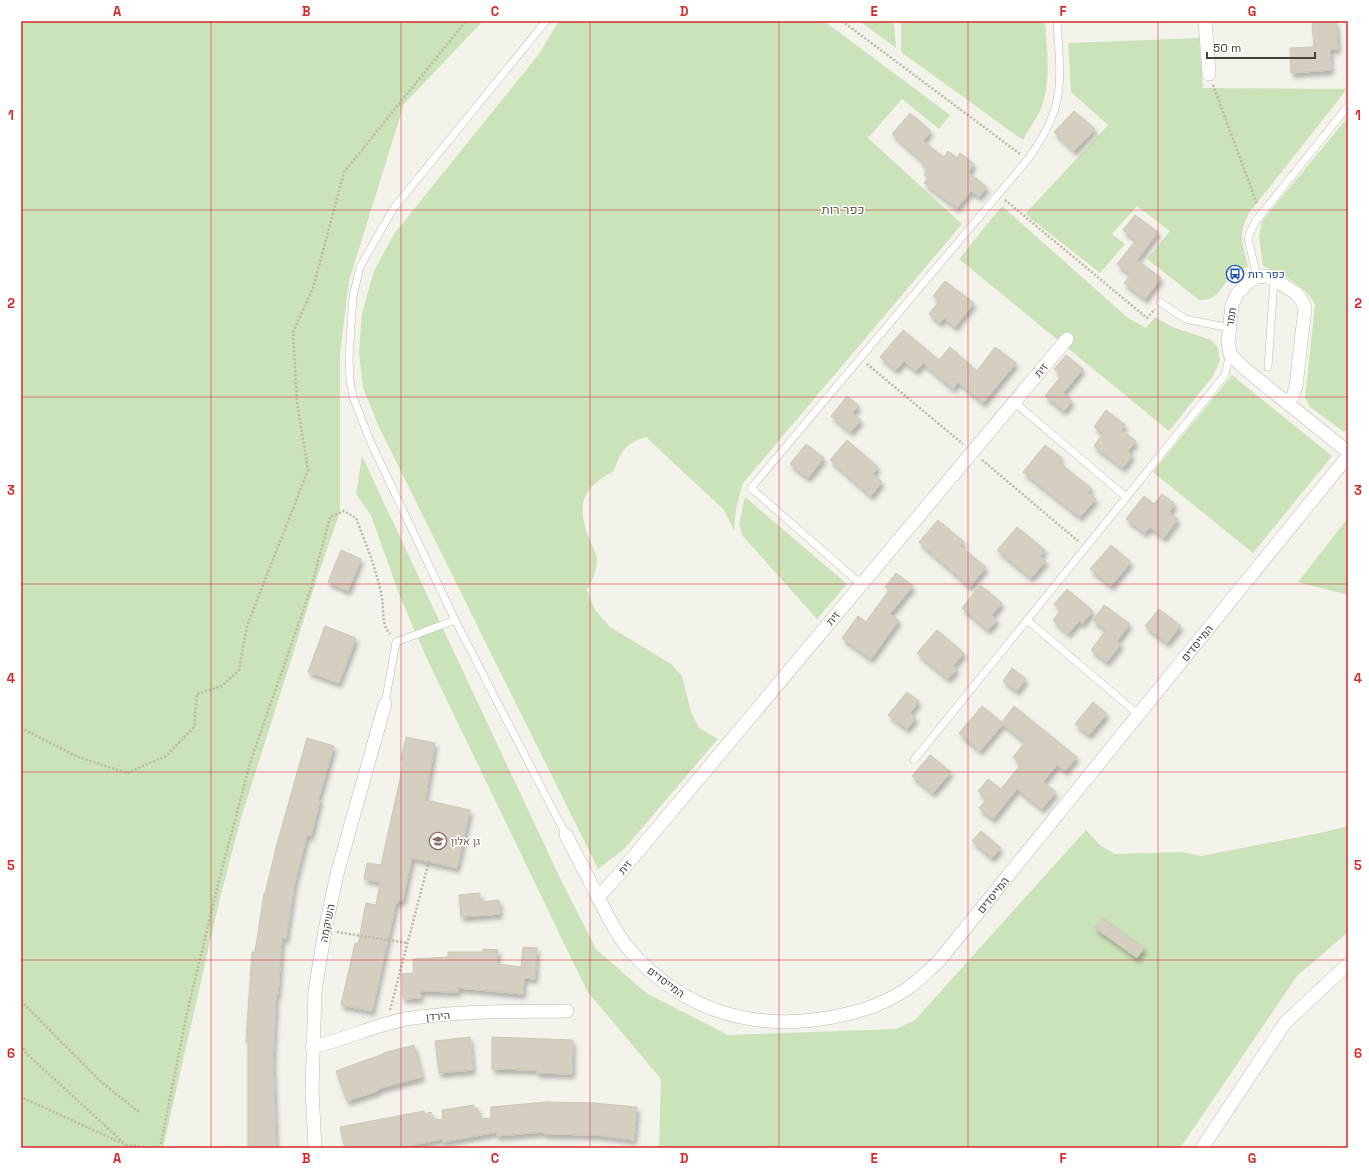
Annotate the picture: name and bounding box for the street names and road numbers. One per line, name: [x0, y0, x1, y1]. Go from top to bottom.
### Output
street label: תמר: [1223, 306, 1239, 328]
street label: זית: [1031, 360, 1051, 380]
street label: זית: [823, 608, 843, 628]
street label: המייסדים: [1178, 622, 1216, 664]
street label: זית: [615, 857, 635, 877]
street label: המייסדים: [974, 874, 1012, 916]
street label: השיקמה: [316, 903, 338, 943]
street label: המייסדים: [645, 963, 687, 1001]
street label: הירדן: [425, 1008, 451, 1024]

